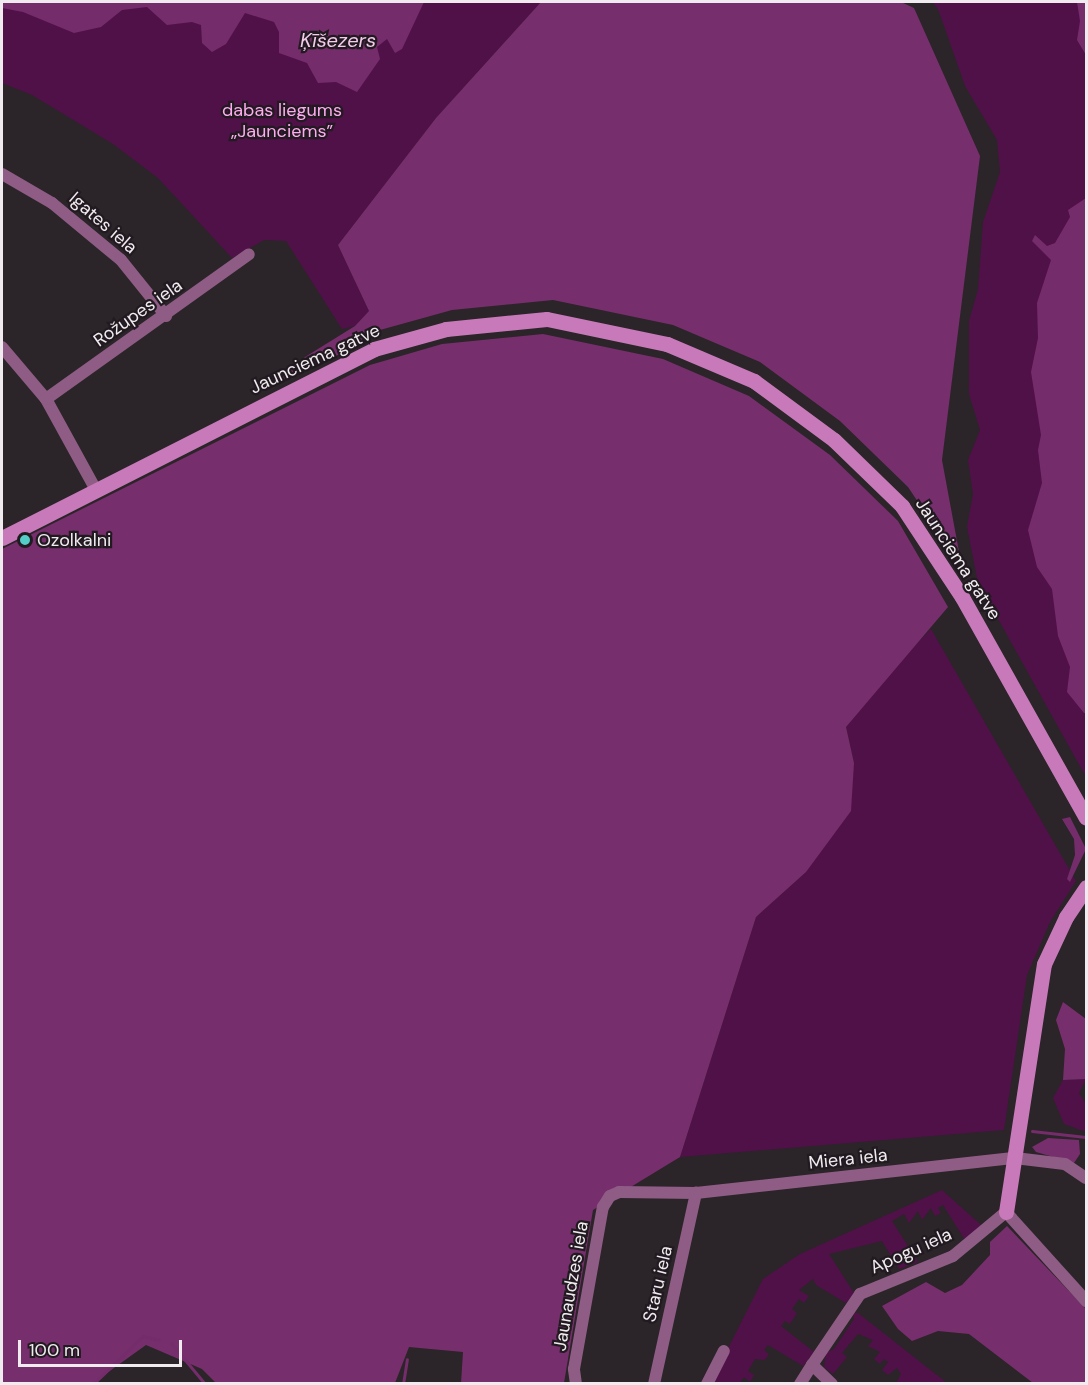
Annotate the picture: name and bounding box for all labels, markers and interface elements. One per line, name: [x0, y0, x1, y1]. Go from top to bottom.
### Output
water label: Ķīšezers: [300, 28, 376, 52]
park label: dabas liegums „Jaunciems”: [222, 100, 342, 142]
street label: Igates iela: [65, 188, 141, 258]
street label: Rožupes iela: [90, 275, 186, 351]
street label: Jaunciema gatve: [247, 319, 383, 399]
street label: Jaunciema gatve: [911, 494, 1005, 624]
place label: Ozolkalni: [37, 529, 111, 551]
marker: Ozolkalni: [18, 533, 32, 547]
street label: Miera iela: [807, 1144, 889, 1174]
street label: Jaunaudzes iela: [549, 1219, 593, 1353]
street label: Apogu iela: [867, 1223, 955, 1279]
street label: Staru iela: [639, 1244, 677, 1324]
scale bar: [21, 1328, 184, 1366]
text: 100 m: [29, 1338, 80, 1362]

